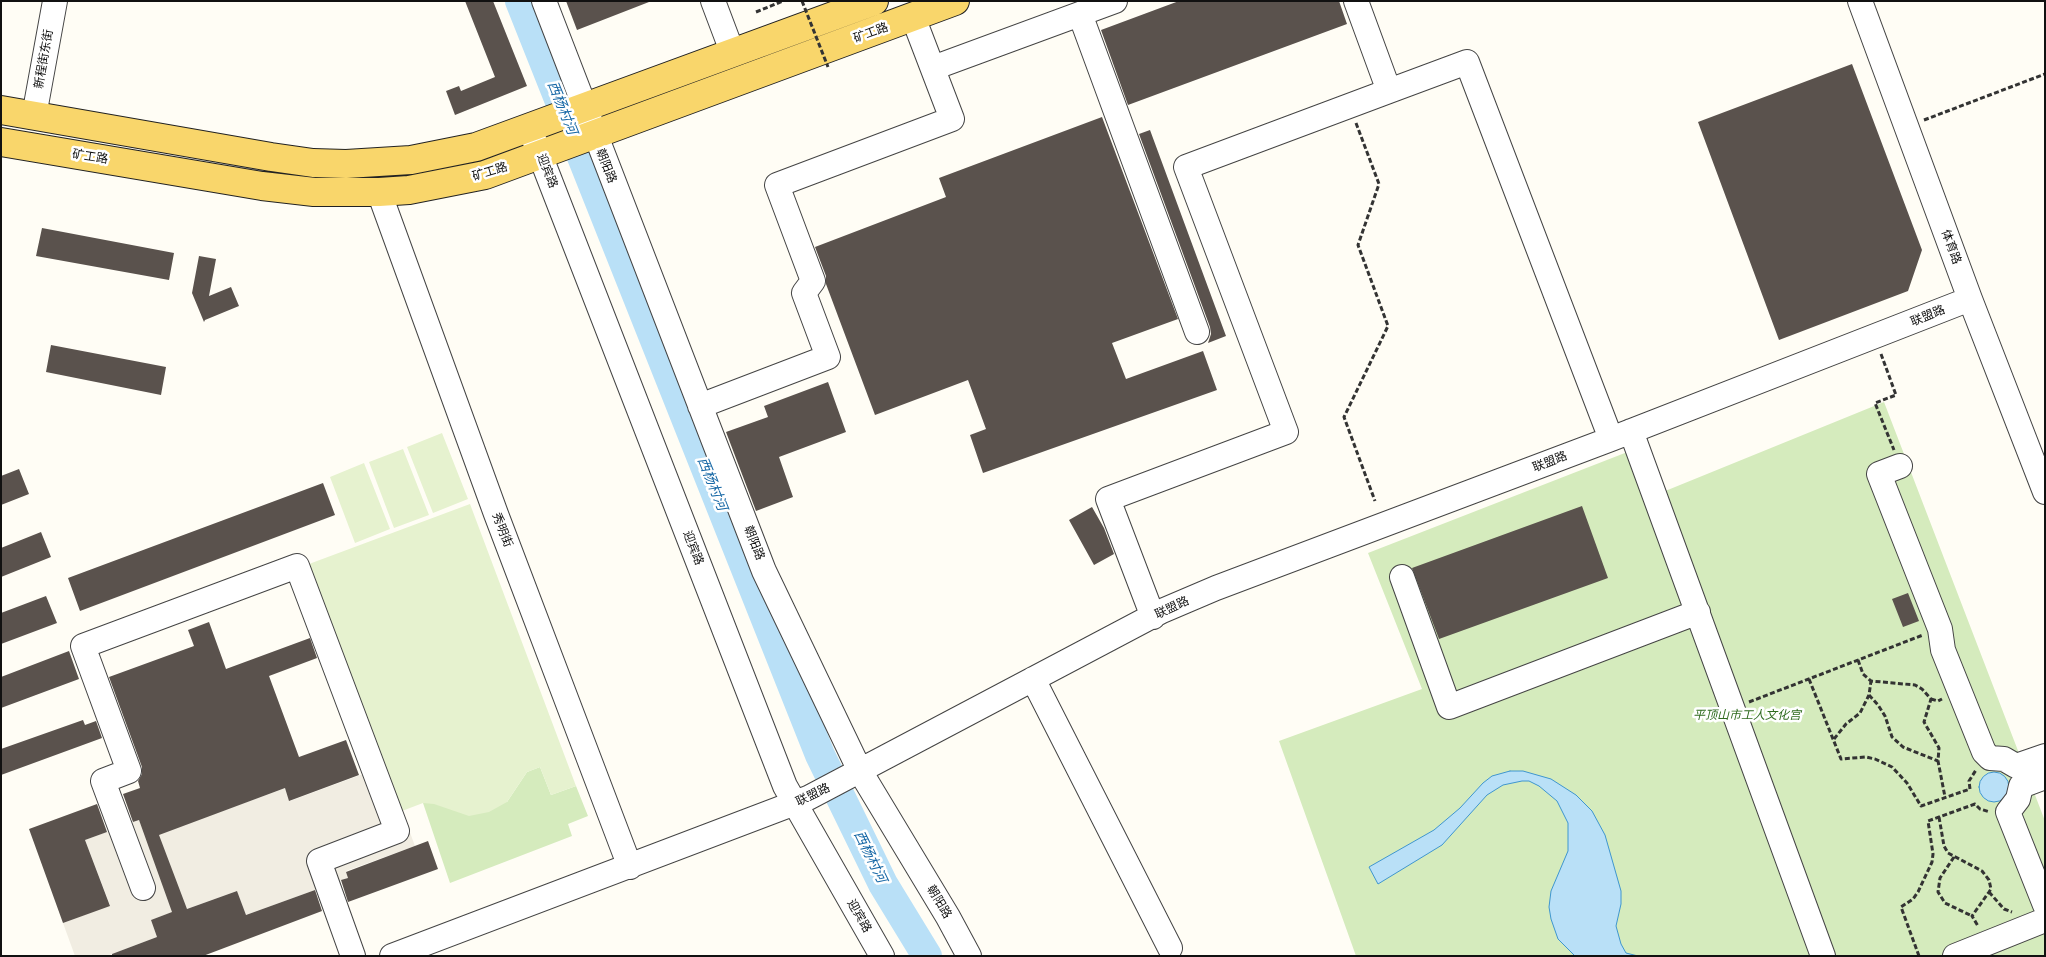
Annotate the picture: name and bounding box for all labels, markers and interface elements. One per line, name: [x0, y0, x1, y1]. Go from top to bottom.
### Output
street label: 矿工路: [852, 20, 890, 46]
street label: 新程街东街: [32, 28, 56, 90]
water label: 西杨村河: [544, 79, 580, 137]
street label: 矿工路: [71, 147, 109, 167]
street label: 朝阳路: [593, 147, 619, 185]
street label: 迎宾路: [534, 152, 560, 190]
street label: 矿工路: [471, 160, 509, 184]
street label: 体育路: [1938, 228, 1964, 266]
street label: 联盟路: [1909, 303, 1947, 329]
street label: 联盟路: [1531, 449, 1569, 475]
water label: 西杨村河: [694, 455, 730, 513]
street label: 秀明街: [489, 511, 515, 549]
street label: 朝阳路: [741, 524, 767, 562]
street label: 迎宾路: [680, 529, 706, 567]
street label: 联盟路: [1153, 594, 1191, 622]
park label: 平顶山市工人文化宫: [1693, 709, 1801, 723]
street label: 联盟路: [794, 781, 832, 809]
water label: 西杨村河: [850, 828, 890, 886]
street label: 朝阳路: [924, 883, 954, 921]
street label: 迎宾路: [844, 897, 874, 935]

